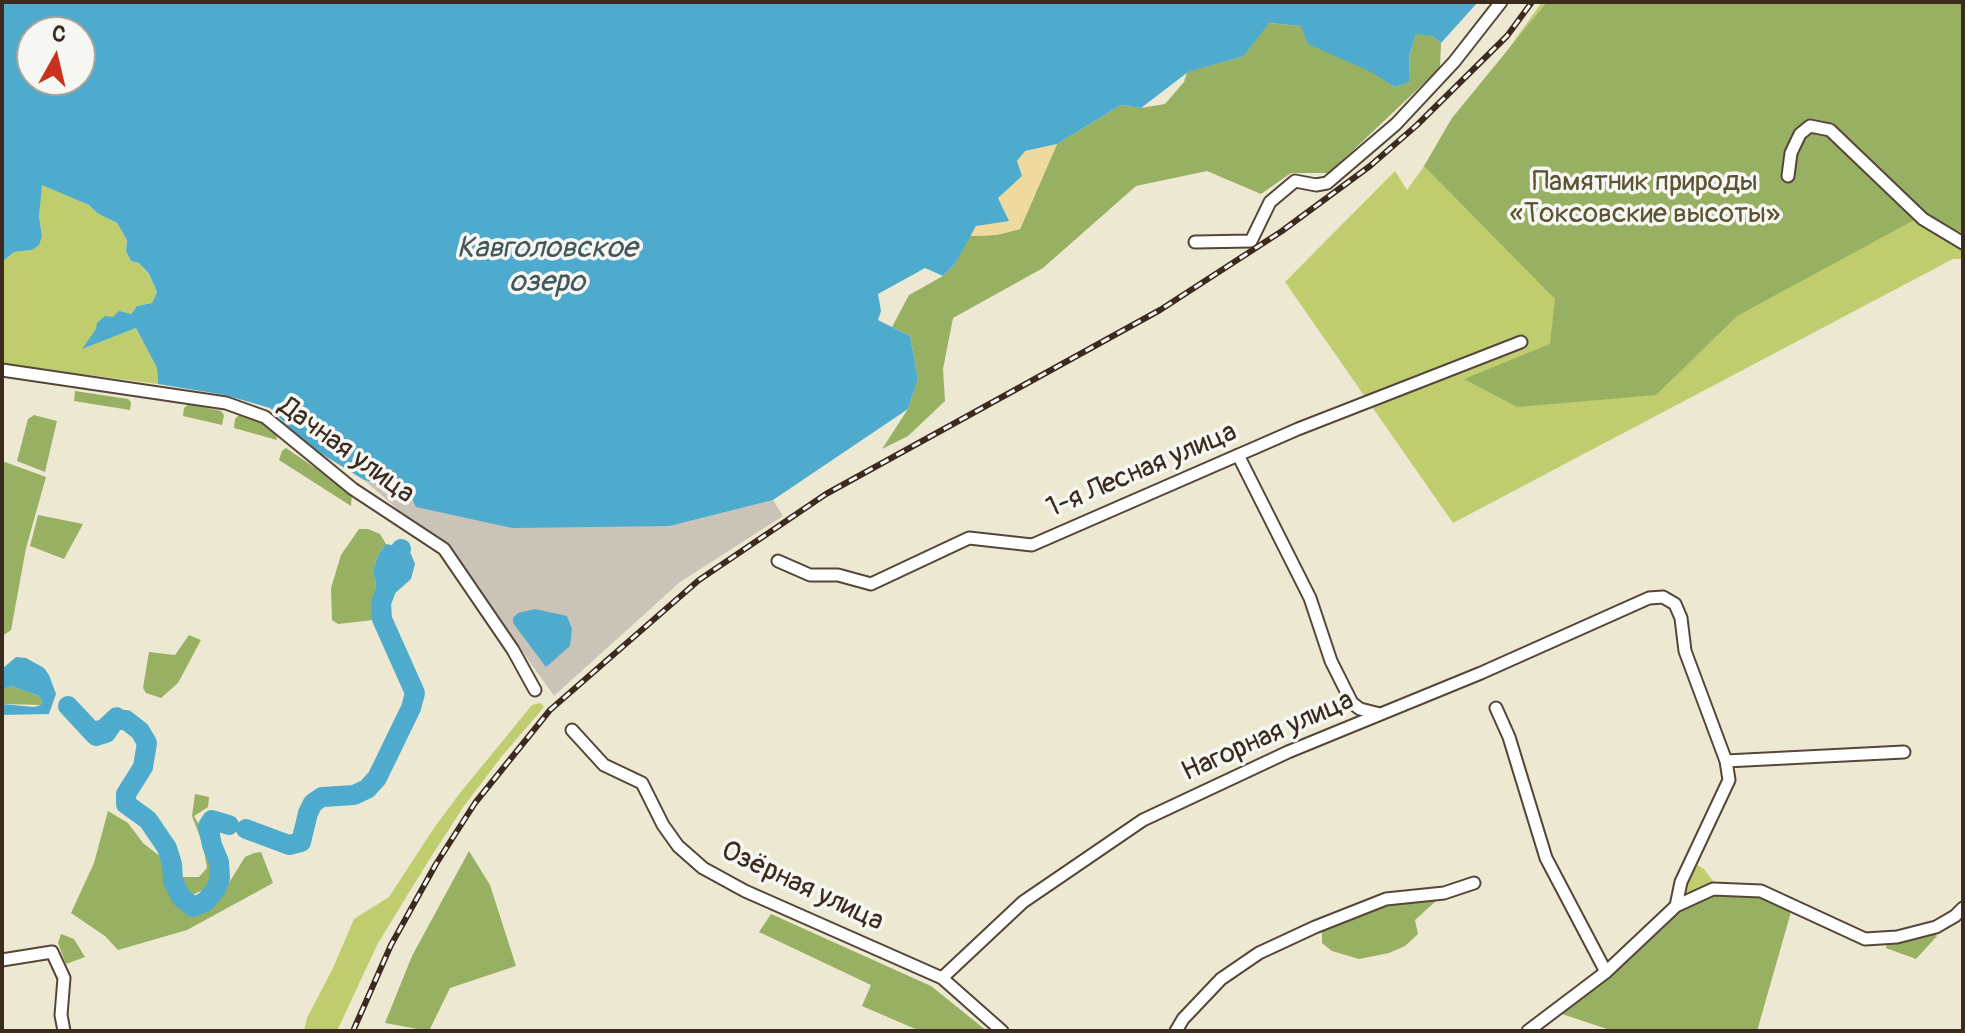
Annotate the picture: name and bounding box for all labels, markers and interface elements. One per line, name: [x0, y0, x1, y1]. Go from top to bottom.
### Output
north arrow: [16, 16, 96, 96]
text: С: [50, 19, 68, 49]
park label: Памятник природы «Токсовские высоты»: [1510, 166, 1780, 232]
water label: Кавголовское озеро: [457, 231, 637, 302]
street label: Дачная улица: [271, 390, 421, 512]
street label: 1-я Лесная улица: [1042, 416, 1242, 526]
street label: Нагорная улица: [1177, 684, 1359, 790]
street label: Озёрная улица: [715, 835, 889, 939]

